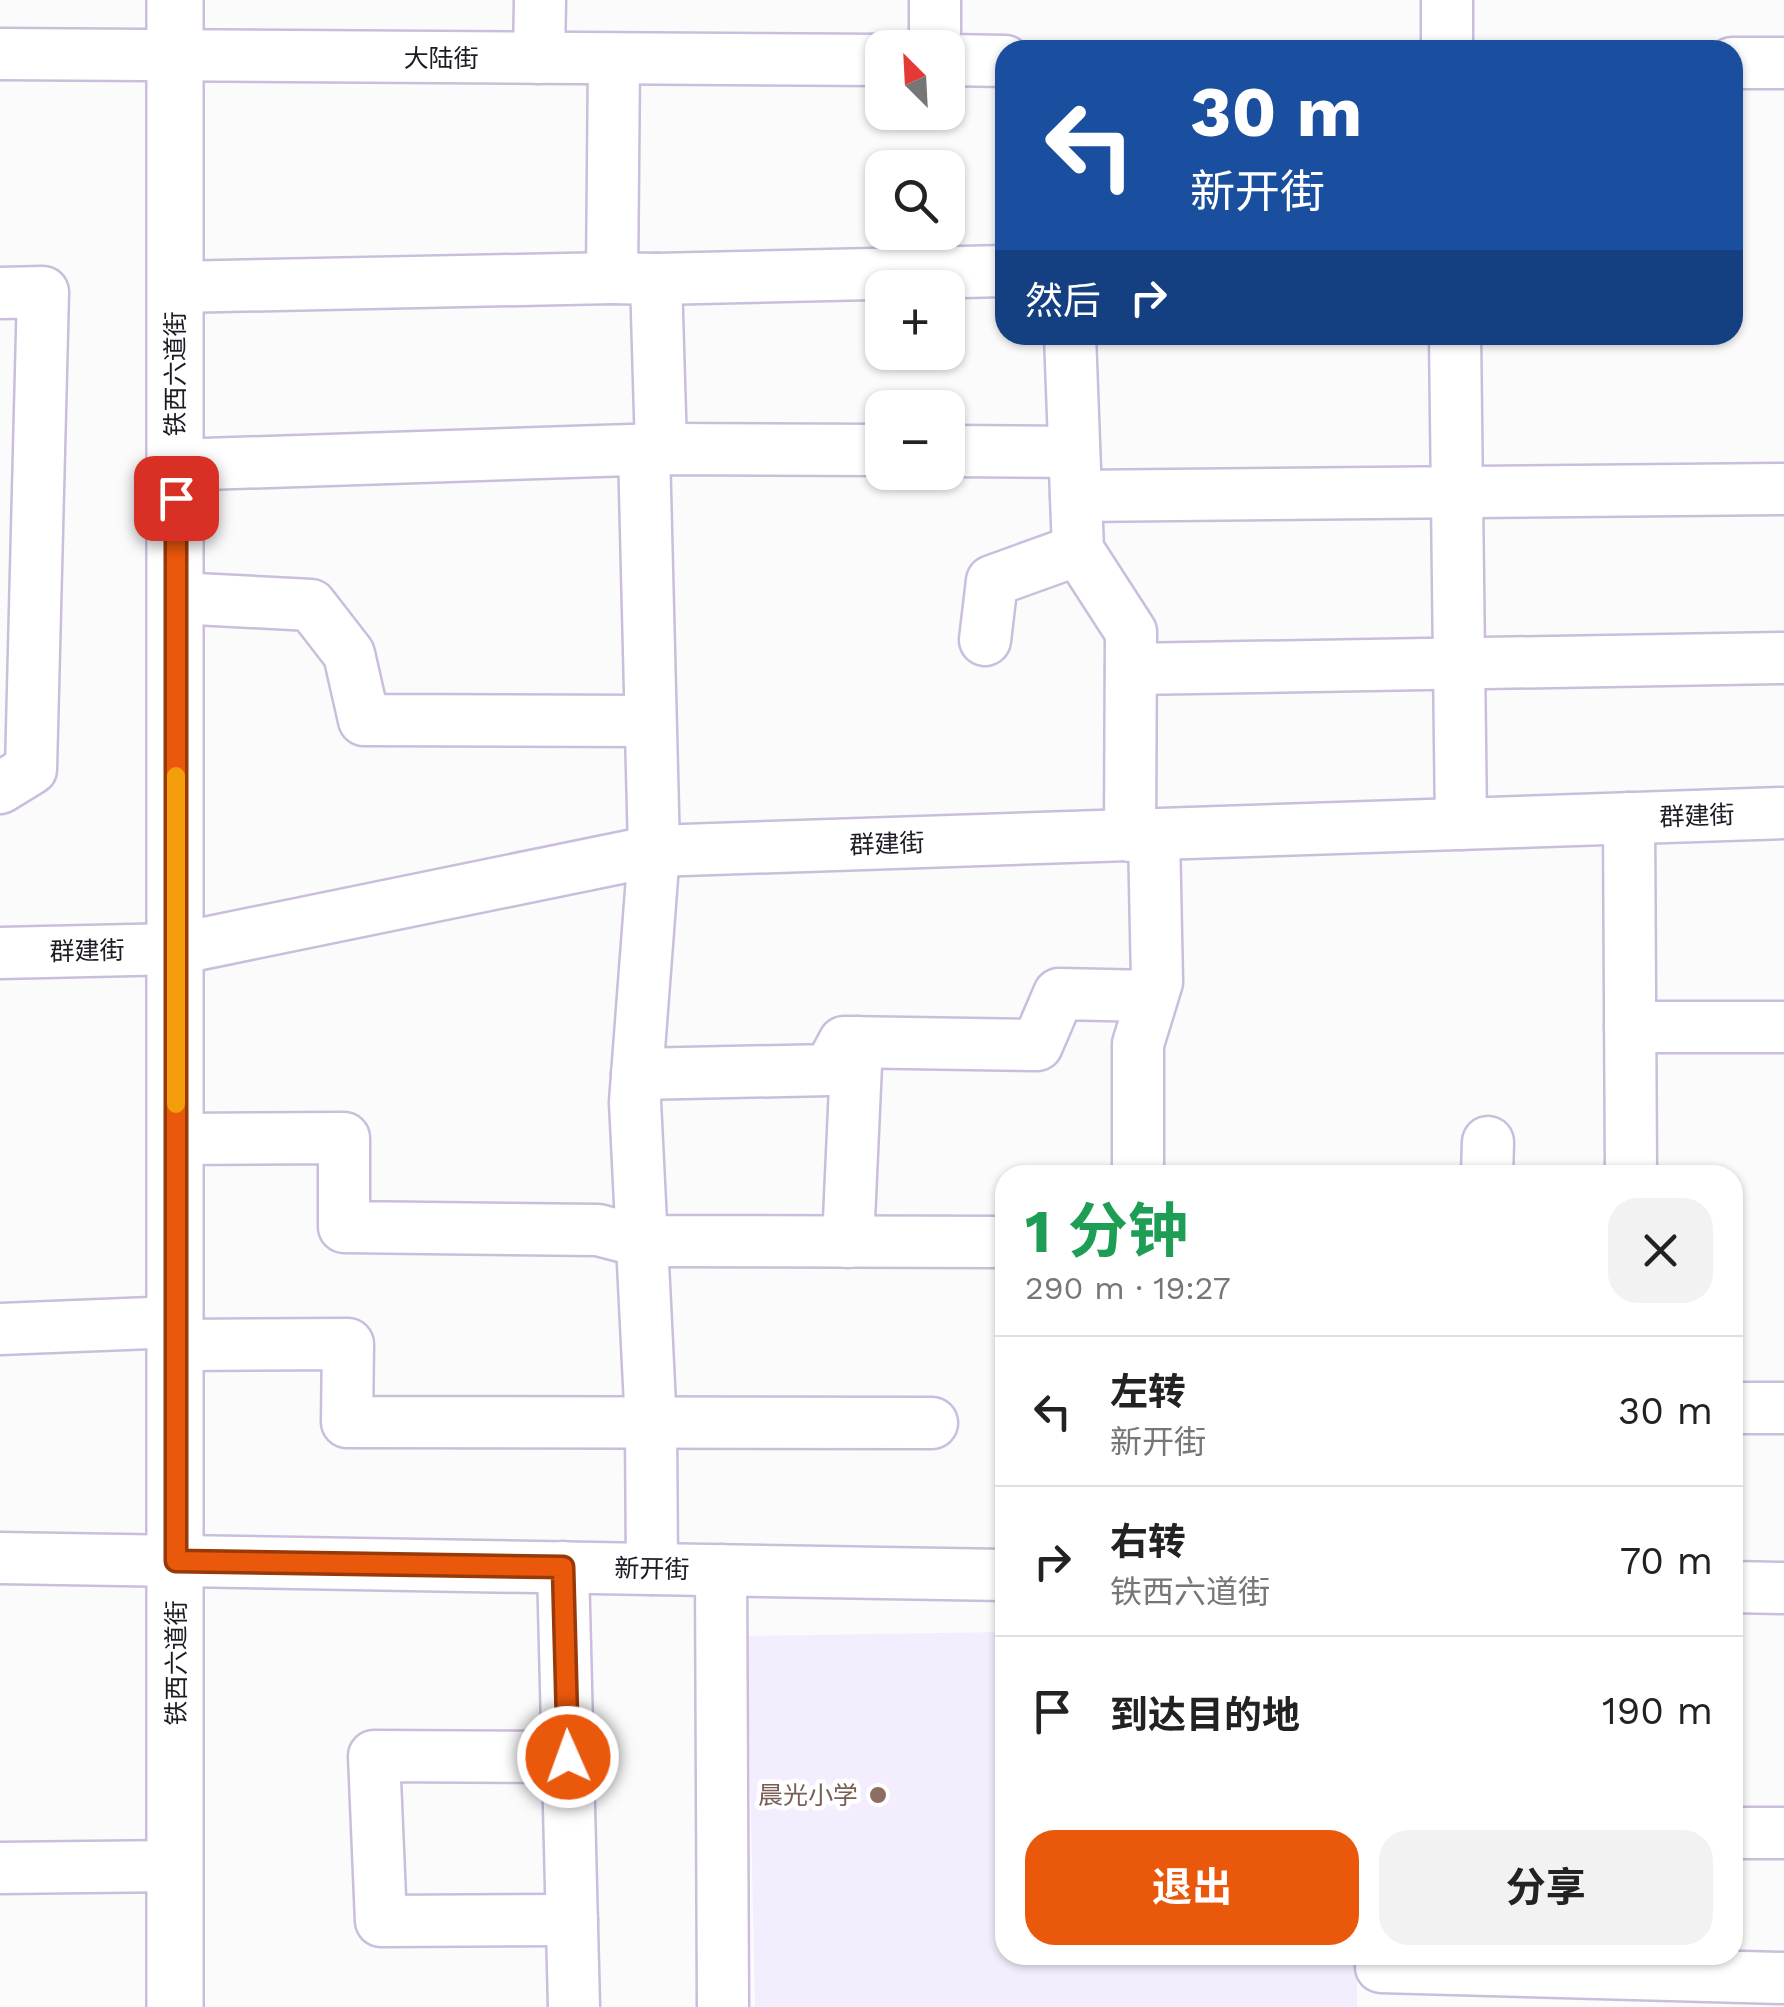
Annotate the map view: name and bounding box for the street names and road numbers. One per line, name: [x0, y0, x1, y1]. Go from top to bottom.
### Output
street label: 大陆街: [403, 44, 479, 73]
street label: 铁西六道街: [161, 311, 190, 437]
street label: 群建街: [1659, 800, 1735, 832]
street label: 群建街: [849, 828, 925, 860]
street label: 群建街: [49, 936, 125, 966]
street label: 新开街: [614, 1554, 690, 1584]
street label: 铁西六道街: [162, 1600, 191, 1726]

